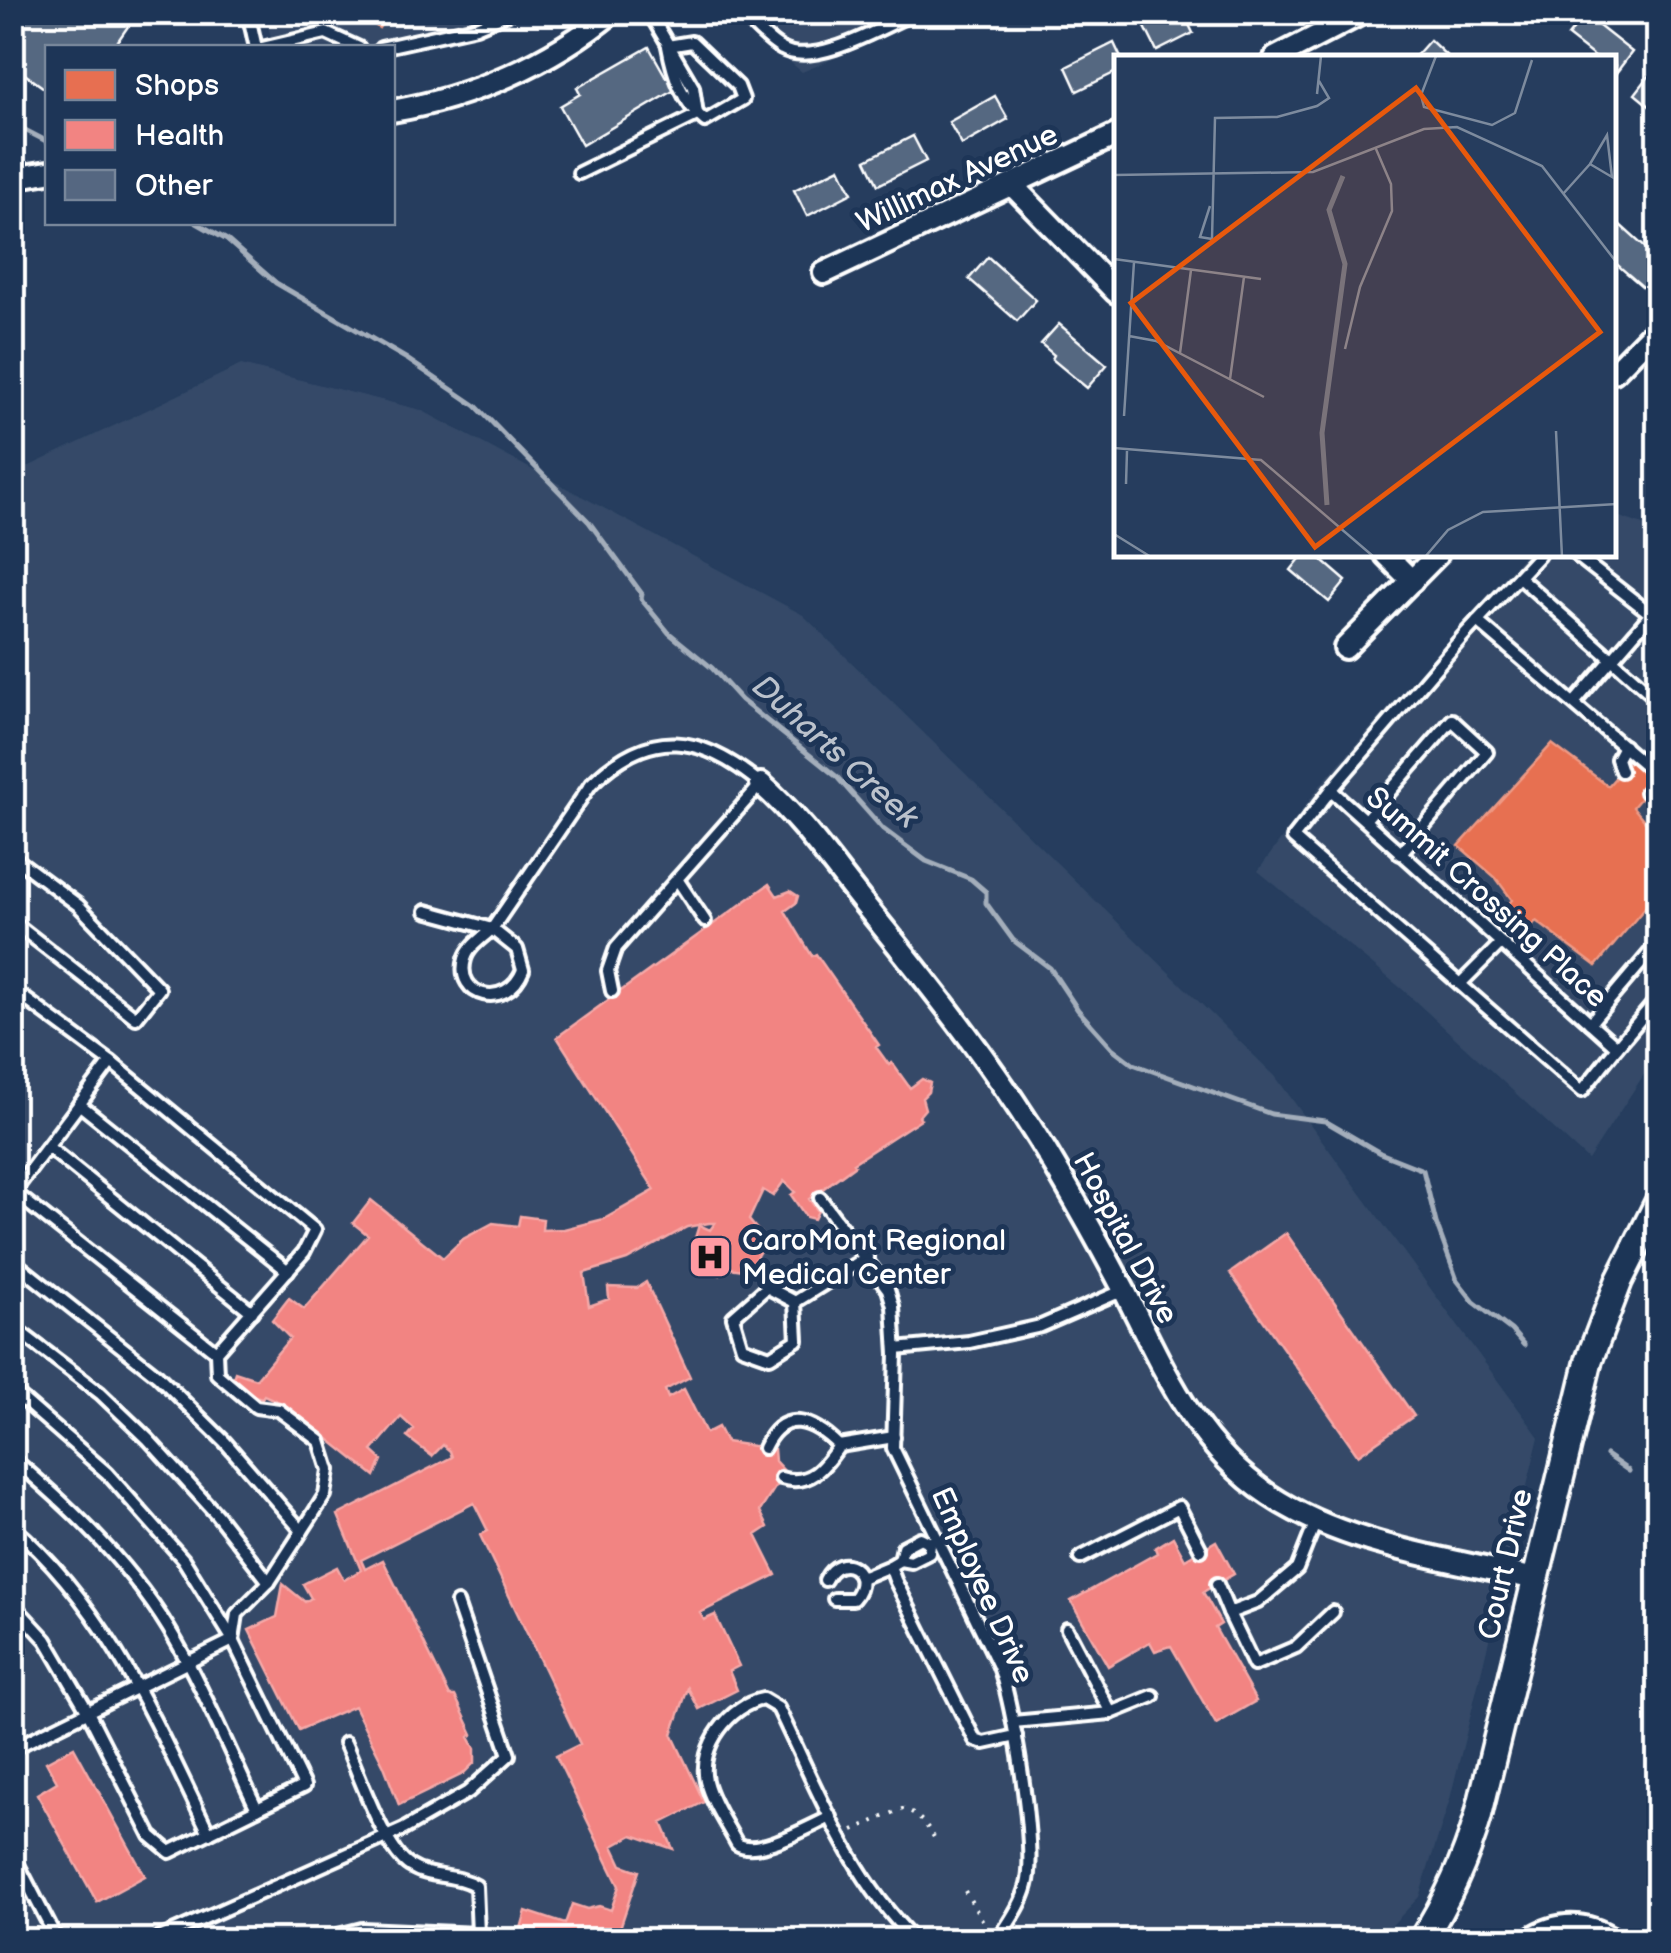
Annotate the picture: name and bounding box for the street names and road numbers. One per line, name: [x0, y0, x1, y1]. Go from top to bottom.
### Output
street label: Willimax Avenue: [851, 117, 1064, 241]
street label: Summit Crossing Place: [1358, 780, 1615, 1016]
street label: Hospital Drive: [1065, 1147, 1185, 1330]
street label: Employee Drive: [923, 1482, 1041, 1689]
street label: Court Drive: [1471, 1485, 1541, 1643]

